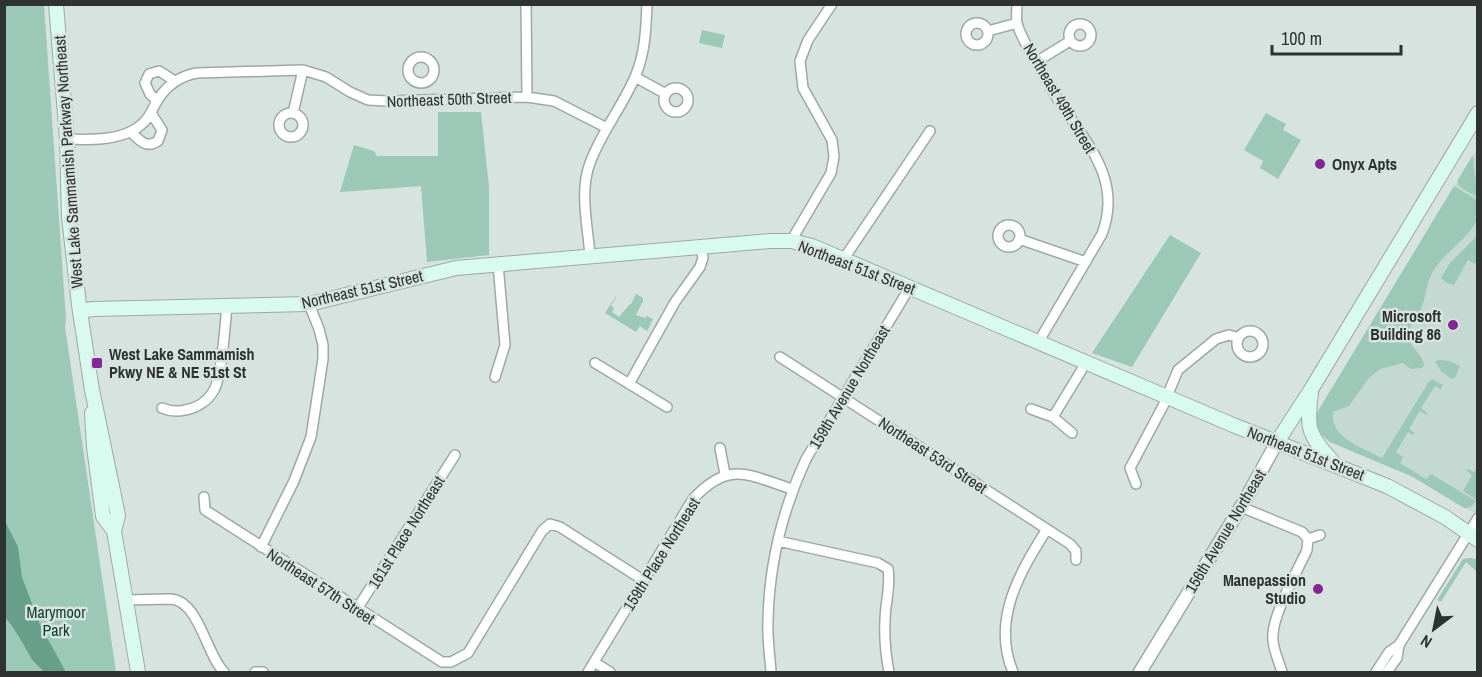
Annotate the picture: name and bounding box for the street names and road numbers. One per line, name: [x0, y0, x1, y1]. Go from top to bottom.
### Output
street label: West Lake Sammamish Parkway Northeast: [48, 34, 88, 289]
street label: Northeast 49th Street: [1018, 39, 1102, 157]
street label: Northeast 50th Street: [386, 86, 512, 112]
street label: Northeast 51st Street: [795, 235, 919, 300]
street label: Northeast 51st Street: [299, 264, 425, 314]
street label: 159th Avenue Northeast: [803, 321, 895, 453]
street label: Northeast 53rd Street: [874, 412, 992, 499]
street label: Northeast 51st Street: [1244, 421, 1368, 486]
street label: 156th Avenue Northeast: [1179, 465, 1271, 597]
street label: 161st Place Northeast: [362, 471, 450, 593]
street label: 159th Place Northeast: [617, 493, 705, 615]
street label: Northeast 57th Street: [263, 543, 380, 629]

